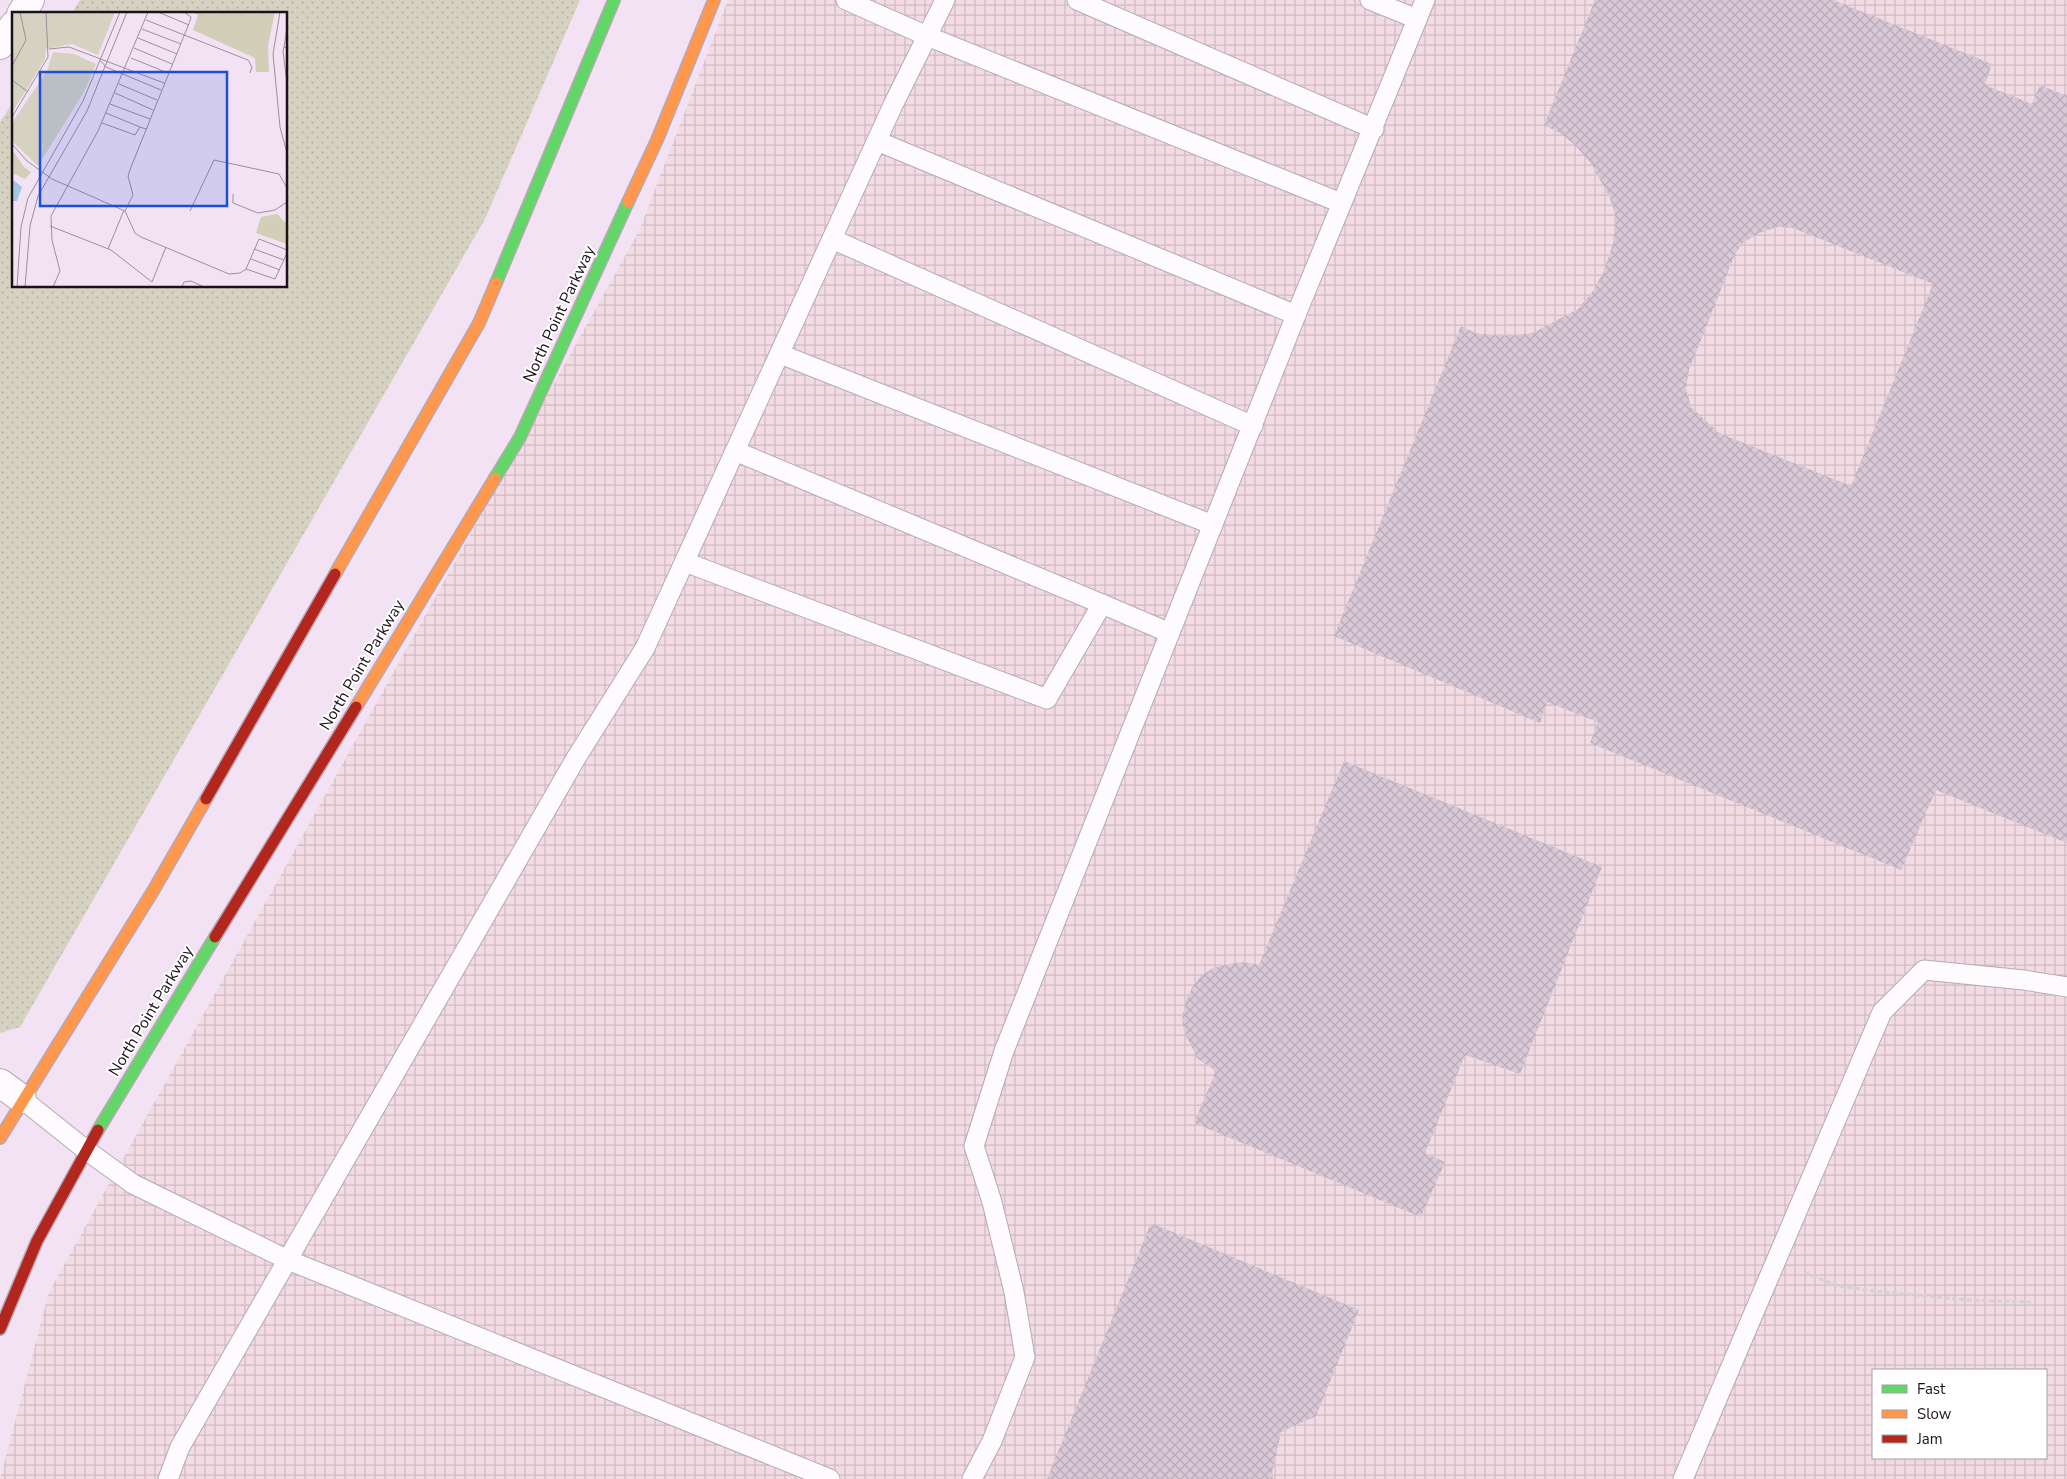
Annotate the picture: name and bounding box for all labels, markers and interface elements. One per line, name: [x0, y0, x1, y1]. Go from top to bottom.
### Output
inset map: [12, 12, 288, 288]
street label: North Point Parkway: [518, 241, 601, 386]
street label: North Point Parkway: [314, 595, 410, 734]
street label: North Point Parkway: [103, 941, 199, 1080]
legend: [1872, 1369, 2047, 1459]
text: Fast: [1917, 1379, 1946, 1399]
text: Slow: [1917, 1404, 1952, 1424]
text: Jam: [1916, 1429, 1943, 1449]

